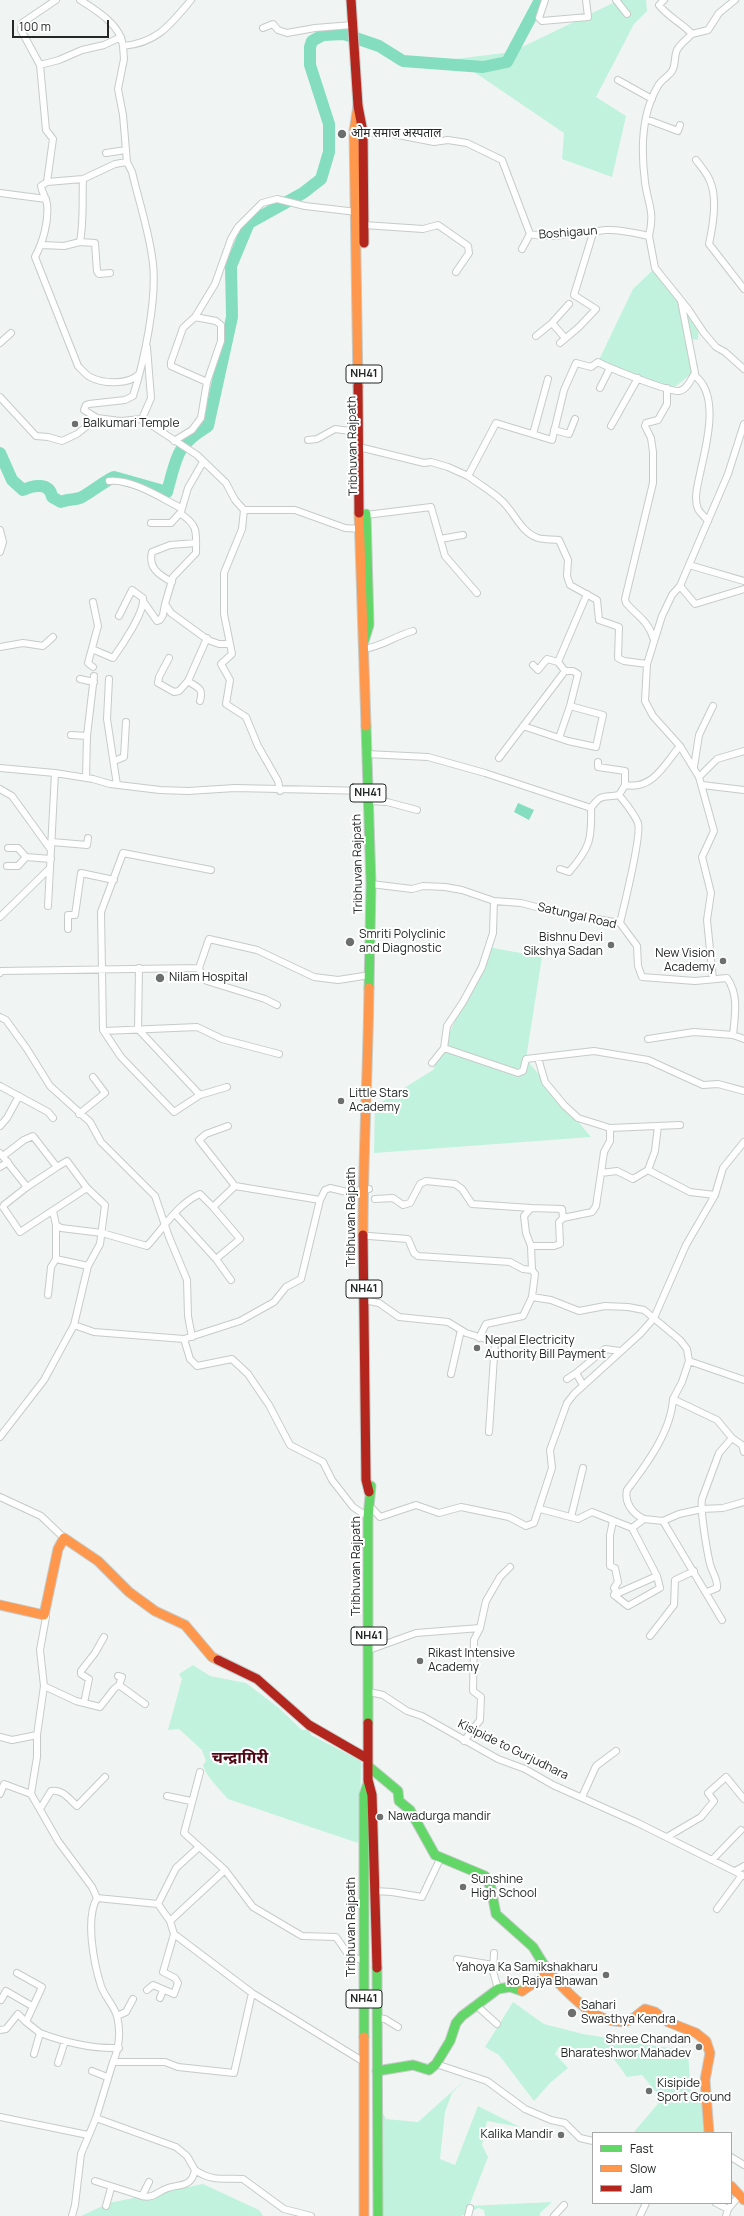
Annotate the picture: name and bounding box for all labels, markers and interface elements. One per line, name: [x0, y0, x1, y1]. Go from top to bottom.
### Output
scale bar: [14, 12, 111, 38]
text: 100 m: [19, 18, 51, 35]
place label: ओम समाज अस्पताल: [351, 127, 441, 141]
marker: ओम समाज अस्पताल: [336, 128, 348, 140]
street label: Boshigaun: [538, 224, 598, 242]
road number: NH41: [346, 365, 382, 383]
street label: Tribhuvan Rajpath: [345, 396, 361, 496]
place label: Balkumari Temple: [83, 417, 179, 431]
marker: Balkumari Temple: [70, 419, 80, 429]
road number: NH41: [350, 784, 386, 802]
street label: Tribhuvan Rajpath: [350, 814, 366, 914]
street label: Satungal Road: [536, 900, 618, 932]
place label: Smriti Polyclinic and Diagnostic: [359, 928, 446, 956]
place label: Bishnu Devi Sikshya Sadan: [523, 931, 603, 959]
marker: Smriti Polyclinic and Diagnostic: [344, 936, 356, 948]
marker: Bishnu Devi Sikshya Sadan: [606, 940, 616, 950]
place label: New Vision Academy: [655, 947, 715, 975]
marker: New Vision Academy: [718, 956, 728, 966]
place label: Nilam Hospital: [169, 971, 248, 985]
marker: Nilam Hospital: [154, 972, 166, 984]
place label: Little Stars Academy: [349, 1087, 408, 1115]
marker: Little Stars Academy: [336, 1096, 346, 1106]
street label: Tribhuvan Rajpath: [345, 1167, 359, 1267]
road number: NH41: [346, 1280, 382, 1298]
place label: Nepal Electricity Authority Bill Payment: [485, 1334, 606, 1362]
marker: Nepal Electricity Authority Bill Payment: [472, 1343, 482, 1353]
street label: Tribhuvan Rajpath: [350, 1516, 364, 1616]
road number: NH41: [351, 1627, 387, 1645]
place label: Rikast Intensive Academy: [428, 1647, 515, 1675]
marker: Rikast Intensive Academy: [415, 1656, 425, 1666]
street label: Kisipide to Gurjudhara: [455, 1717, 571, 1783]
district label: चन्द्रागिरी: [212, 1749, 268, 1769]
place label: Nawadurga mandir: [388, 1810, 491, 1824]
marker: Nawadurga mandir: [375, 1812, 385, 1822]
place label: Sunshine High School: [471, 1873, 537, 1901]
street label: Tribhuvan Rajpath: [345, 1877, 359, 1977]
marker: Sunshine High School: [458, 1882, 468, 1892]
place label: Yahoya Ka Samikshakharu ko Rajya Bhawan: [456, 1961, 598, 1989]
marker: Yahoya Ka Samikshakharu ko Rajya Bhawan: [601, 1970, 611, 1980]
road number: NH41: [346, 1990, 382, 2008]
place label: Sahari Swasthya Kendra: [581, 1999, 676, 2027]
marker: Sahari Swasthya Kendra: [566, 2007, 578, 2019]
place label: Shree Chandan Bharateshwor Mahadev: [561, 2033, 691, 2061]
marker: Shree Chandan Bharateshwor Mahadev: [694, 2042, 704, 2052]
place label: Kisipide Sport Ground: [657, 2077, 731, 2105]
marker: Kisipide Sport Ground: [644, 2086, 654, 2096]
place label: Kalika Mandir: [481, 2128, 553, 2142]
marker: Kalika Mandir: [556, 2130, 566, 2140]
legend: [592, 2132, 732, 2204]
text: Fast: [630, 2140, 654, 2157]
text: Slow: [630, 2160, 656, 2177]
text: Jam: [630, 2180, 652, 2197]

